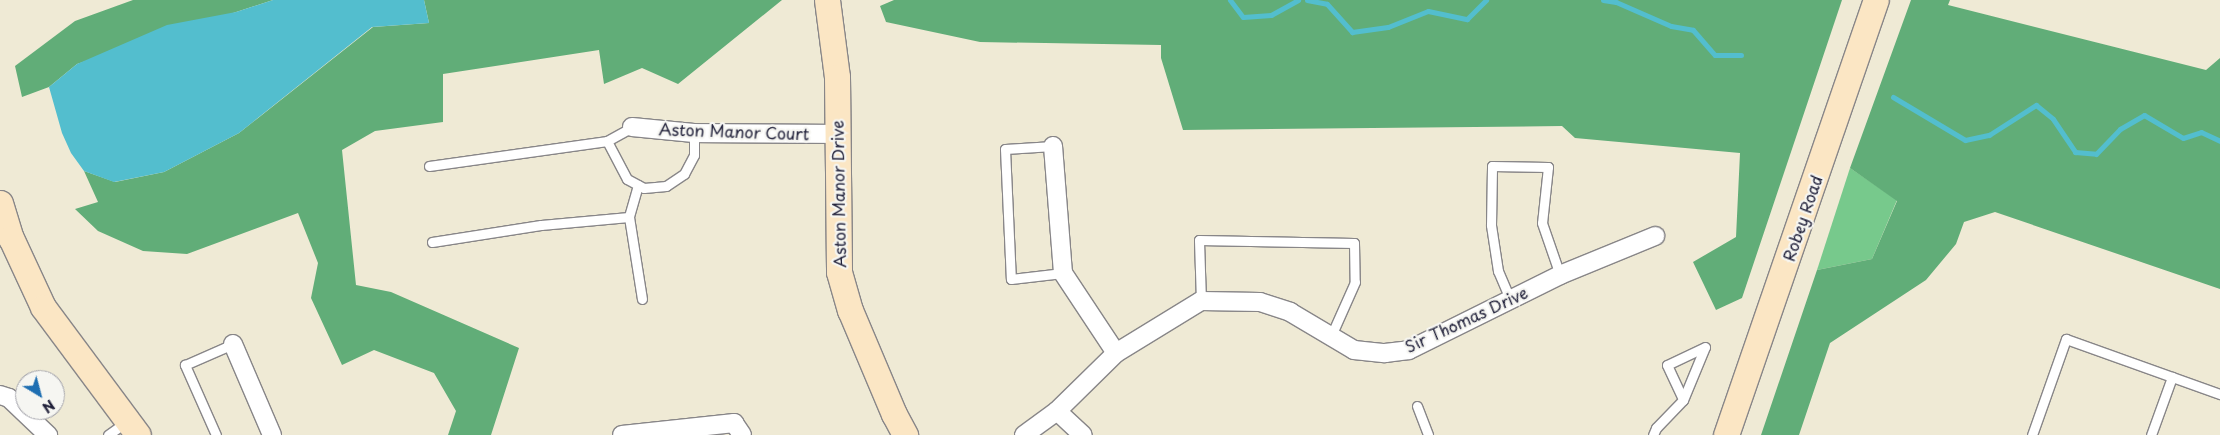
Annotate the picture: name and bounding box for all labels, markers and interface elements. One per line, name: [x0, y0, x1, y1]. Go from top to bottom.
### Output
street label: Aston Manor Court: [658, 119, 810, 143]
street label: Aston Manor Drive: [827, 120, 849, 268]
street label: Robey Road: [1778, 172, 1826, 264]
street label: Sir Thomas Drive: [1401, 282, 1531, 356]
north arrow: [15, 370, 65, 420]
text: N: [38, 395, 59, 418]

